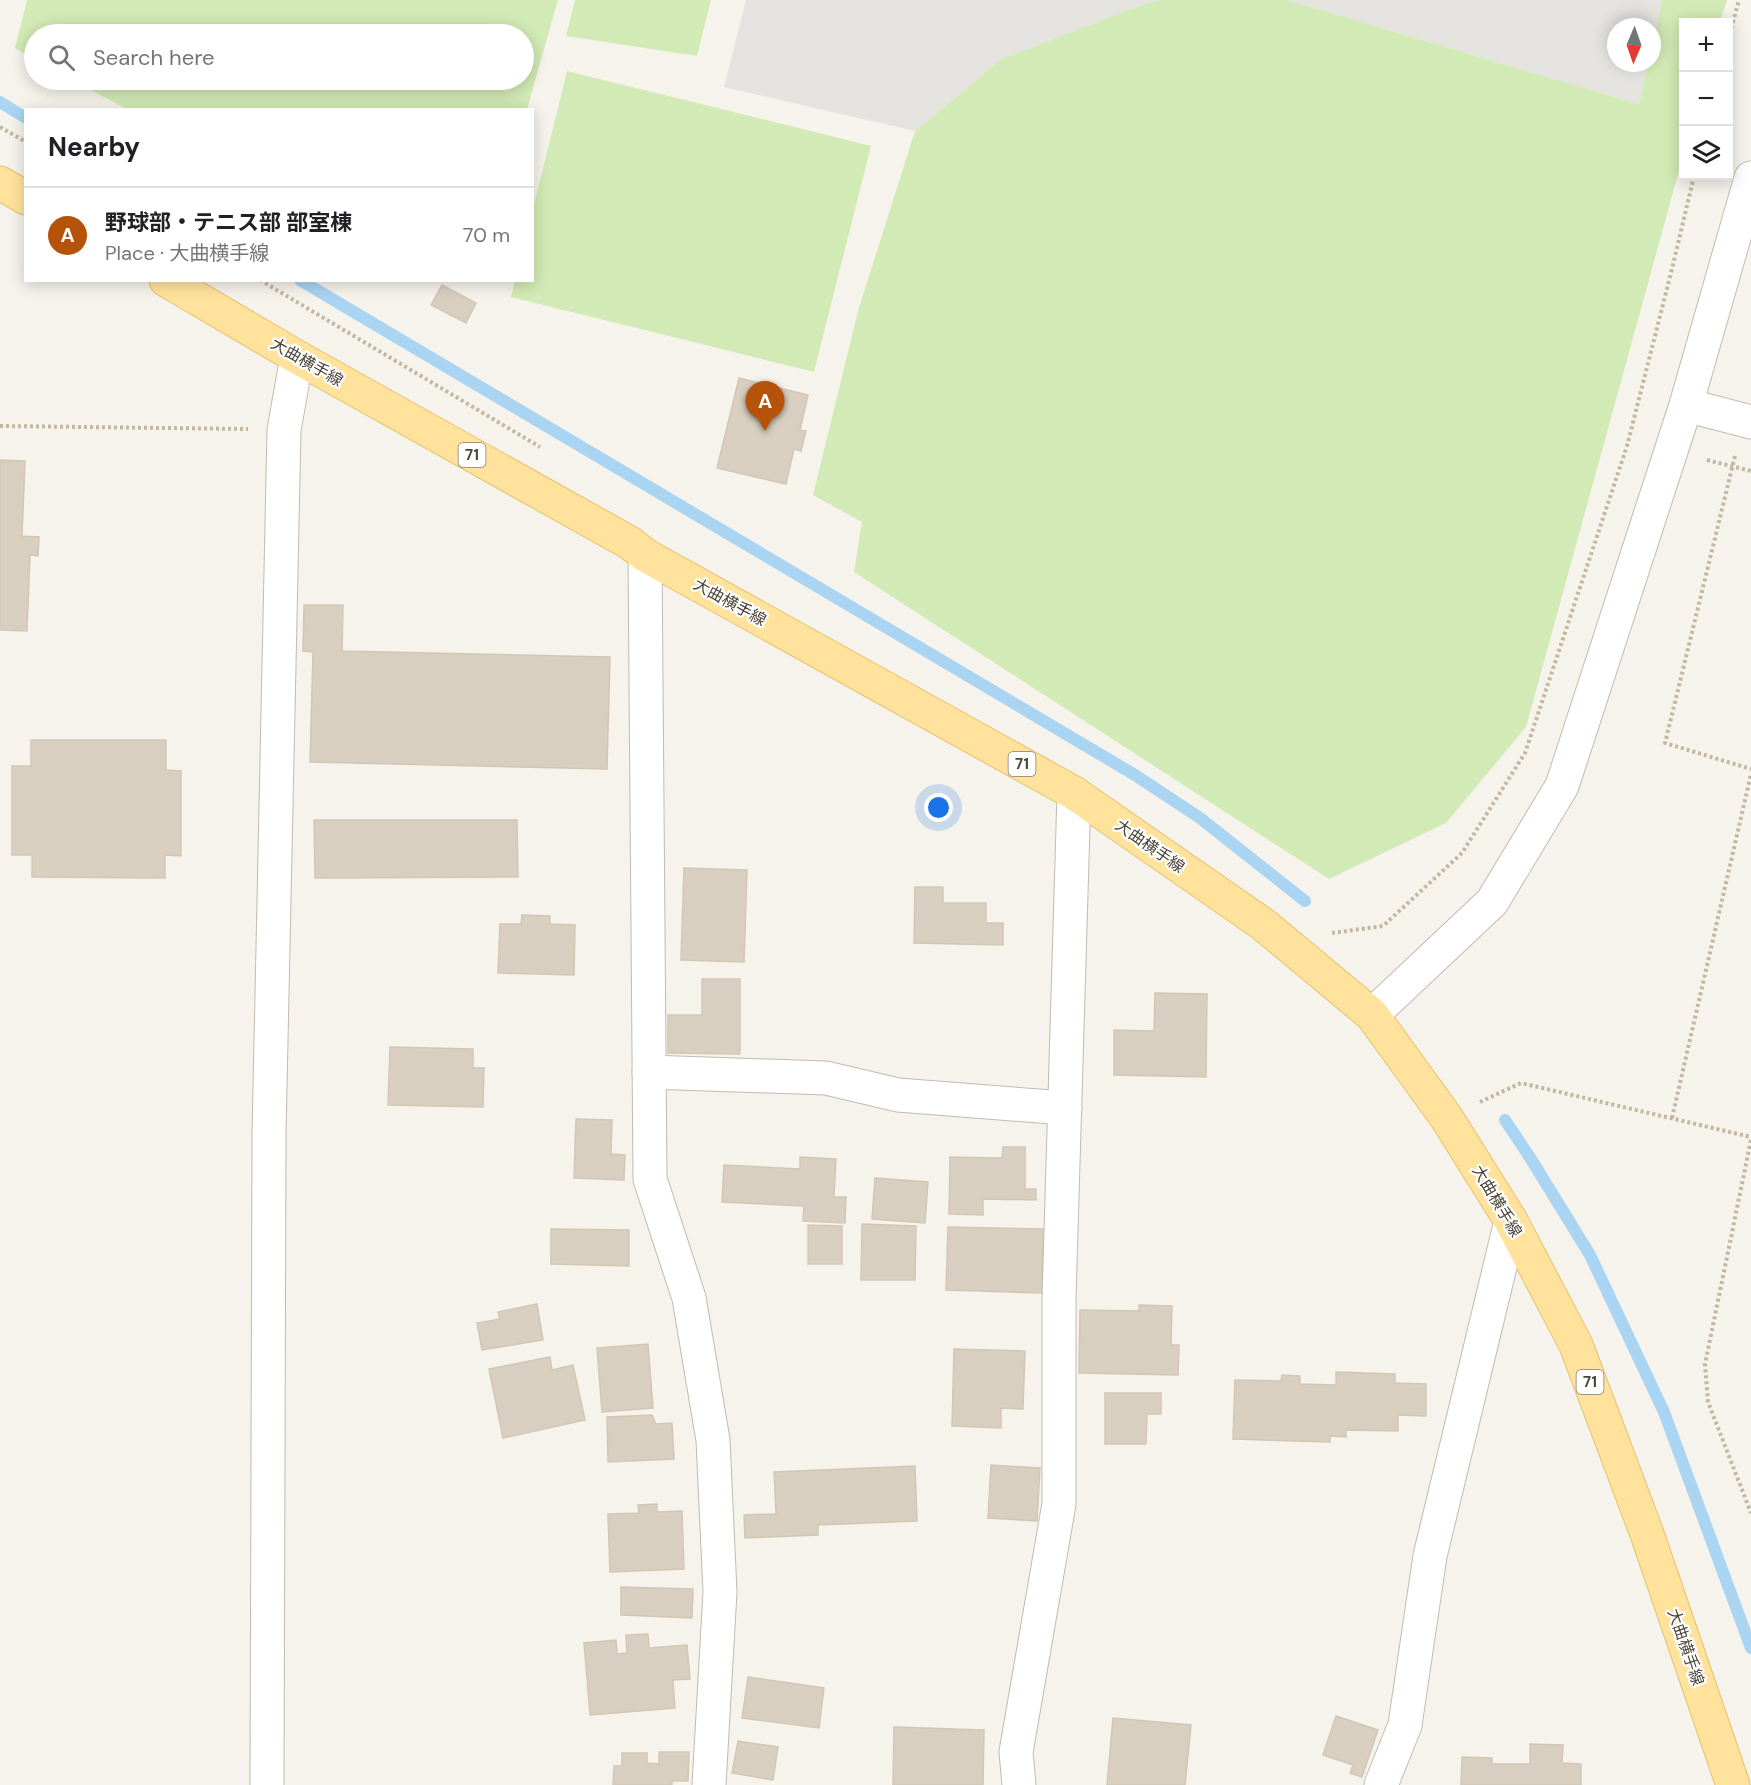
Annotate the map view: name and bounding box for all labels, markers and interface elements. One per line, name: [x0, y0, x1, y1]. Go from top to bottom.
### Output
north arrow: [1607, 18, 1661, 72]
map controls: [1679, 18, 1733, 180]
button: +: [1679, 18, 1733, 72]
search box: [24, 24, 534, 90]
icon: search: [45, 41, 78, 74]
text: Search here: [93, 43, 214, 72]
button: −: [1679, 72, 1733, 126]
button: layers: [1679, 126, 1733, 180]
text: Nearby: [48, 130, 140, 164]
text: 野球部・テニス部 部室棟: [105, 208, 352, 237]
text: A: [60, 222, 75, 248]
text: 70 m: [463, 222, 510, 248]
text: Place · 大曲横手線: [105, 240, 269, 266]
street label: 大曲横手線: [267, 333, 347, 391]
pin: A: [746, 382, 784, 431]
road number: 71: [458, 443, 486, 467]
street label: 大曲横手線: [690, 573, 770, 631]
road number: 71: [1008, 752, 1036, 776]
your location: [924, 793, 953, 822]
street label: 大曲横手線: [1111, 814, 1189, 878]
street label: 大曲横手線: [1467, 1161, 1527, 1241]
road number: 71: [1576, 1370, 1604, 1394]
street label: 大曲横手線: [1663, 1606, 1709, 1688]

